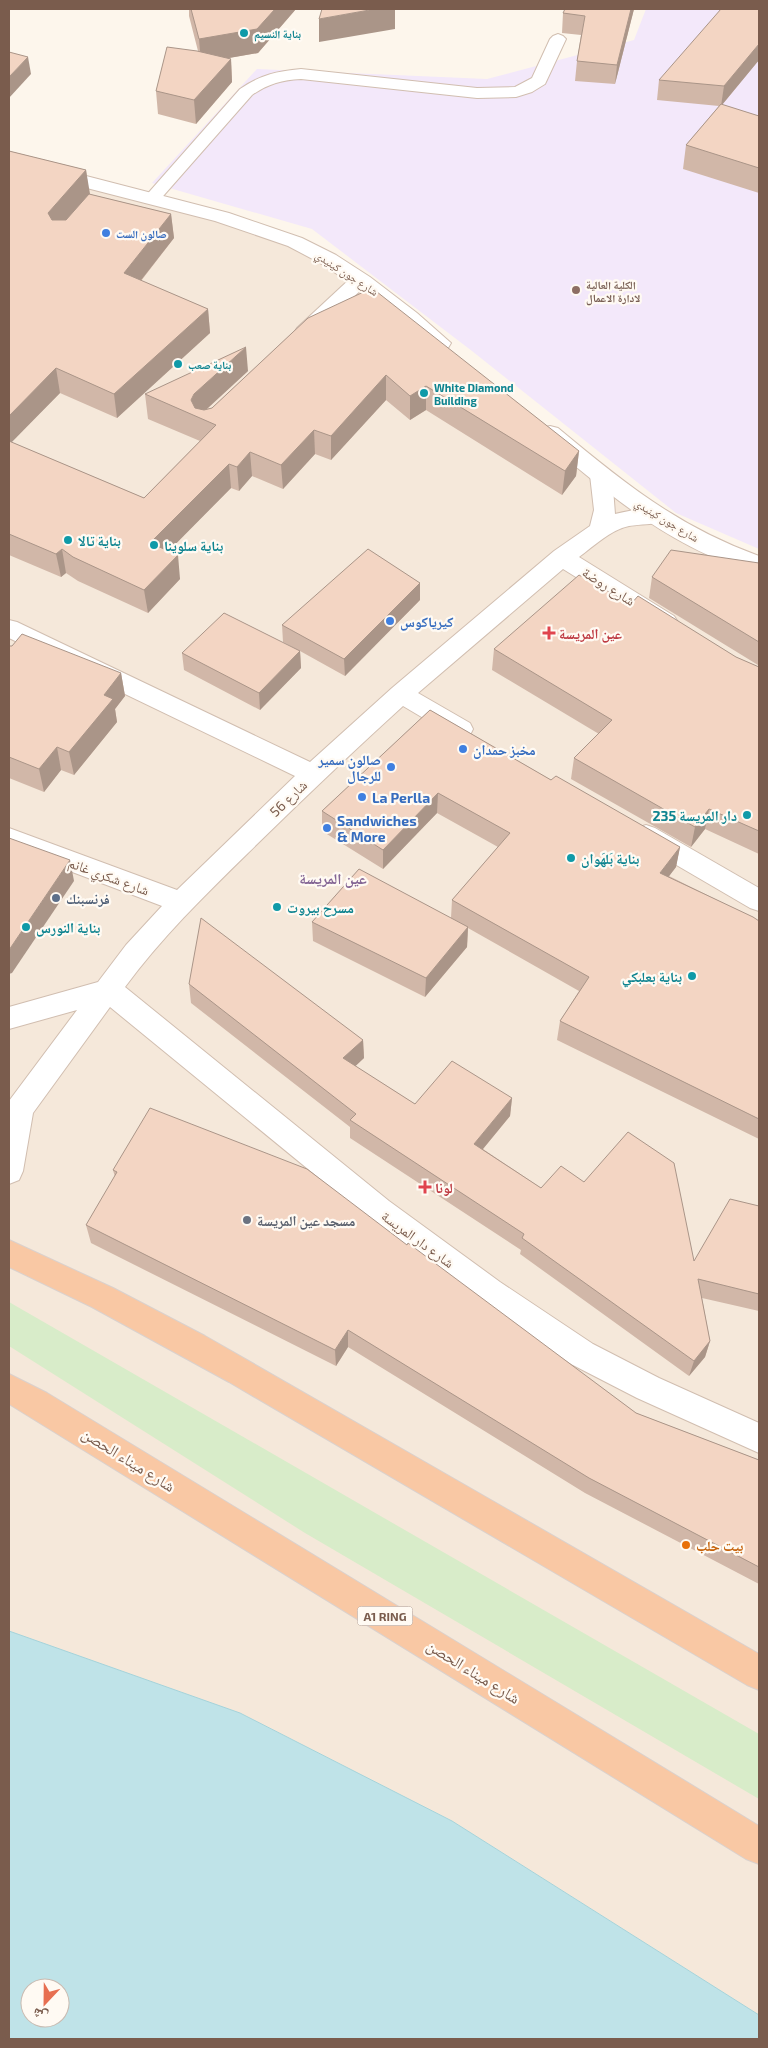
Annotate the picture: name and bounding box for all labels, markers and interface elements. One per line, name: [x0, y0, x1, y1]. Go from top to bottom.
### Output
marker: بناية النسيم: [238, 27, 250, 39]
place label: بناية النسيم: [254, 27, 301, 42]
marker: صالون الست: [100, 227, 112, 239]
place label: صالون الست: [116, 227, 167, 242]
street label: شارع جون كينيدي: [312, 248, 381, 300]
place label: الكلية العالية لادارة الاعمال: [586, 278, 640, 306]
marker: الكلية العالية لادارة الاعمال: [570, 284, 582, 296]
marker: بناية صعب: [172, 358, 184, 370]
place label: بناية صعب: [188, 358, 231, 372]
place label: White Diamond Building: [434, 381, 514, 407]
marker: White Diamond Building: [418, 387, 430, 399]
street label: شارع جون كينيدي: [631, 496, 701, 547]
place label: بناية تالا: [78, 532, 121, 549]
marker: بناية تالا: [62, 534, 74, 546]
place label: بناية سلوينا: [164, 537, 223, 554]
marker: بناية سلوينا: [148, 539, 160, 551]
street label: شارع روضة: [578, 563, 639, 611]
place label: كيرياكوس: [400, 613, 454, 631]
marker: كيرياكوس: [384, 615, 396, 627]
place label: عين المريسة: [559, 625, 622, 643]
marker: عين المريسة: [543, 627, 555, 639]
place label: مخبز حمدان: [473, 741, 536, 759]
marker: مخبز حمدان: [457, 743, 469, 755]
place label: صالون سمير للرجال: [317, 751, 381, 784]
marker: صالون سمير للرجال: [385, 761, 397, 773]
street label: شارع 56: [266, 776, 312, 821]
place label: La Perlla: [372, 789, 430, 806]
marker: La Perlla: [356, 791, 368, 803]
place label: دار المريسة 235: [652, 807, 737, 824]
marker: دار المريسة 235: [741, 809, 753, 821]
place label: Sandwiches & More: [337, 812, 417, 845]
marker: Sandwiches & More: [321, 822, 333, 834]
place label: بناية بَلهَوان: [581, 850, 640, 868]
marker: بناية بَلهَوان: [565, 852, 577, 864]
street label: شارع شكري غانم: [65, 854, 152, 902]
district label: عين المريسة: [299, 869, 367, 888]
place label: فرنسبنك: [66, 890, 110, 907]
marker: فرنسبنك: [50, 892, 62, 904]
place label: مسرح بيروت: [287, 899, 354, 917]
marker: مسرح بيروت: [271, 901, 283, 913]
place label: بناية النورس: [36, 919, 101, 937]
marker: بناية النورس: [20, 921, 32, 933]
place label: بناية بعلبكي: [622, 968, 682, 988]
marker: بناية بعلبكي: [686, 970, 698, 982]
place label: لونا: [435, 1179, 453, 1196]
marker: لونا: [419, 1181, 431, 1193]
street label: شارع دار المريسة: [377, 1207, 458, 1273]
place label: مسجد عين المريسة: [257, 1212, 356, 1230]
marker: مسجد عين المريسة: [241, 1214, 253, 1226]
street label: شارع ميناء الحصن: [78, 1423, 179, 1497]
place label: بيت حلب: [696, 1537, 743, 1554]
marker: بيت حلب: [680, 1539, 692, 1551]
road number: A1 RING: [358, 1606, 412, 1625]
street label: شارع ميناء الحصن: [423, 1635, 524, 1709]
north arrow: [20, 1978, 70, 2028]
text: ش: [30, 2004, 50, 2026]

